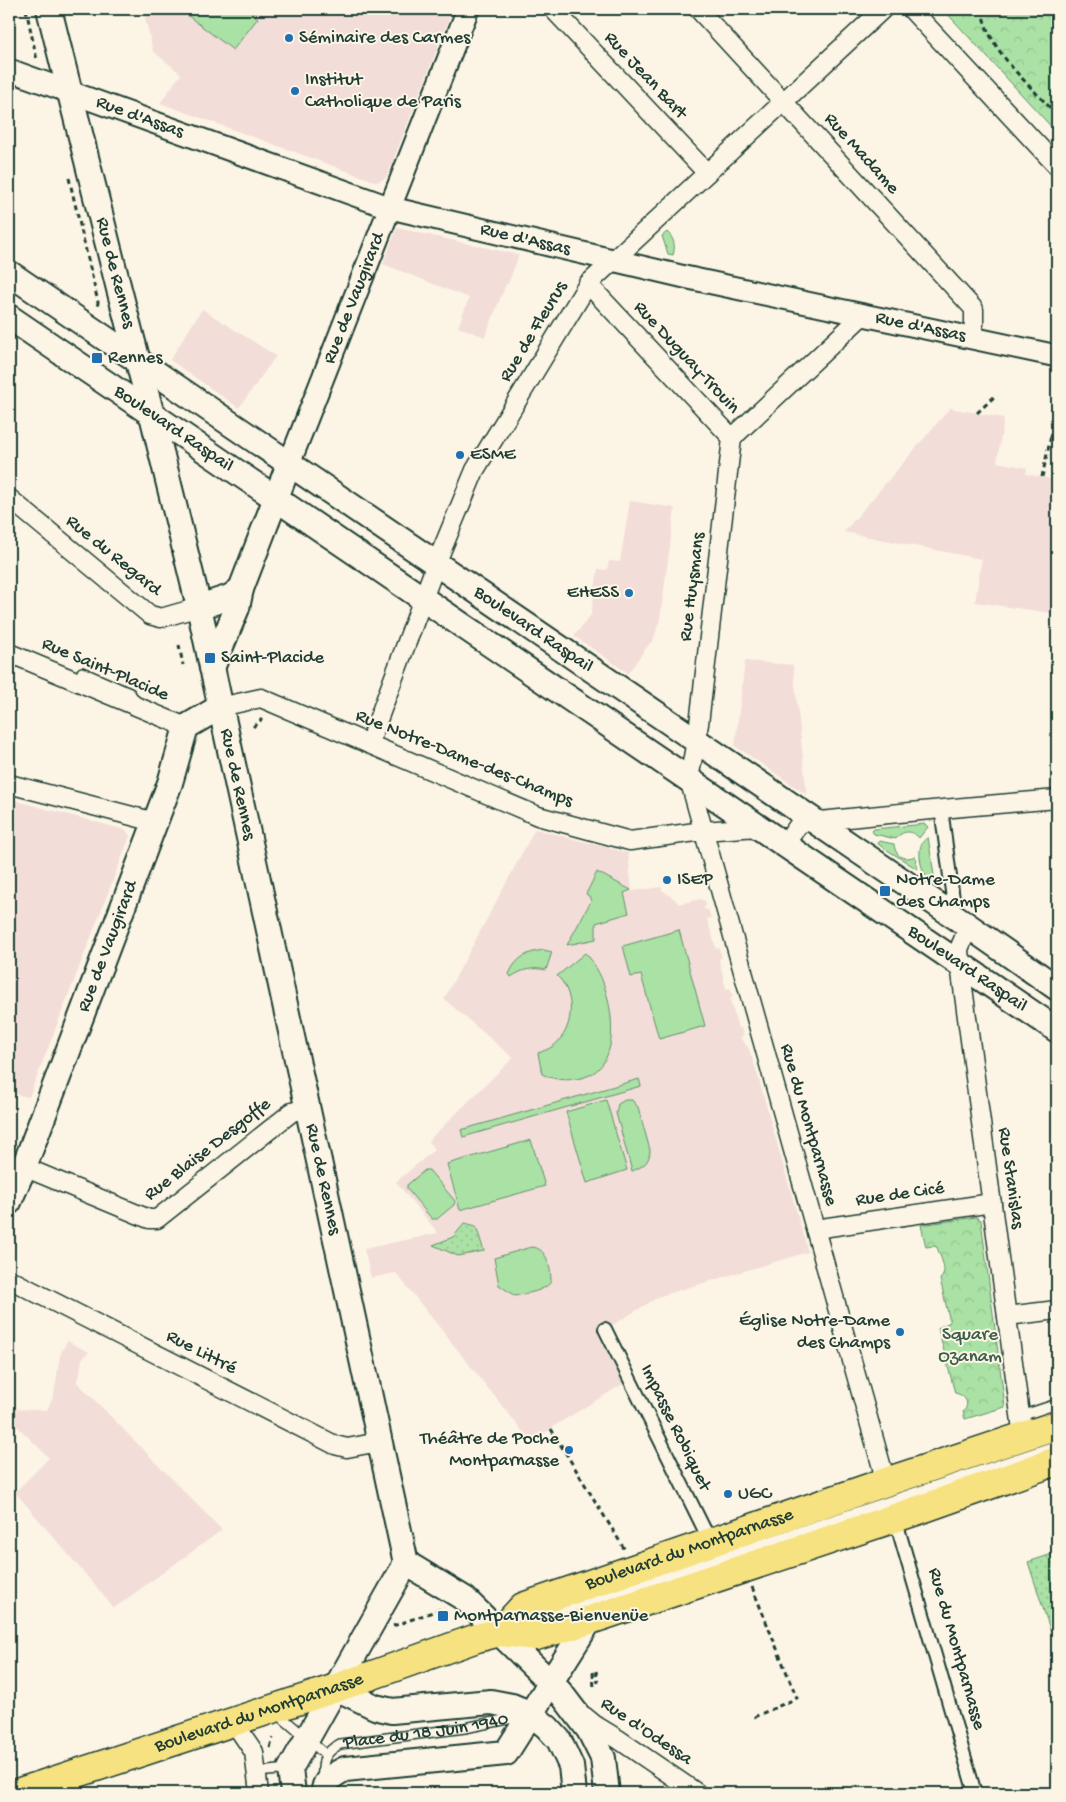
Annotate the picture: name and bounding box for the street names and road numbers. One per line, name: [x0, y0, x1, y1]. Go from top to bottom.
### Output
street label: Rue Jean Bart: [598, 27, 693, 126]
street label: Rue d'Assas: [93, 91, 188, 144]
street label: Rue Madame: [818, 108, 904, 200]
street label: Rue de Rennes: [90, 215, 141, 332]
street label: Rue d'Assas: [478, 218, 574, 261]
street label: Rue de Vaugirard: [318, 228, 391, 367]
street label: Rue de Fleurus: [495, 276, 574, 387]
street label: Rue Duguay-Trouin: [628, 297, 744, 419]
street label: Rue d'Assas: [873, 306, 969, 348]
street label: Boulevard Raspail: [109, 380, 238, 478]
street label: Rue du Regard: [60, 510, 167, 603]
street label: Rue Huysmans: [675, 530, 711, 643]
street label: Boulevard Raspail: [468, 580, 597, 678]
street label: Rue Saint-Placide: [38, 633, 172, 707]
street label: Rue Notre-Dame-des-Champs: [352, 705, 577, 814]
street label: Rue de Rennes: [214, 727, 261, 843]
street label: Rue de Vaugirard: [72, 876, 144, 1015]
street label: Boulevard Raspail: [902, 920, 1031, 1018]
street label: Rue du Montparnasse: [774, 1041, 842, 1209]
street label: Rue Blaise Desgoffe: [140, 1093, 276, 1207]
street label: Rue de Rennes: [300, 1121, 346, 1238]
street label: Rue Stanislas: [992, 1126, 1029, 1231]
street label: Rue de Cicé: [854, 1177, 946, 1213]
street label: Rue Littré: [162, 1325, 240, 1381]
street label: Impasse Robiquet: [634, 1361, 717, 1497]
street label: Boulevard du Montparnasse: [582, 1503, 797, 1596]
street label: Rue du Montparnasse: [922, 1565, 990, 1733]
street label: Boulevard du Montparnasse: [151, 1668, 367, 1759]
street label: Rue d'Odessa: [596, 1693, 698, 1772]
street label: Place du 18 Juin 1940: [341, 1708, 511, 1755]

